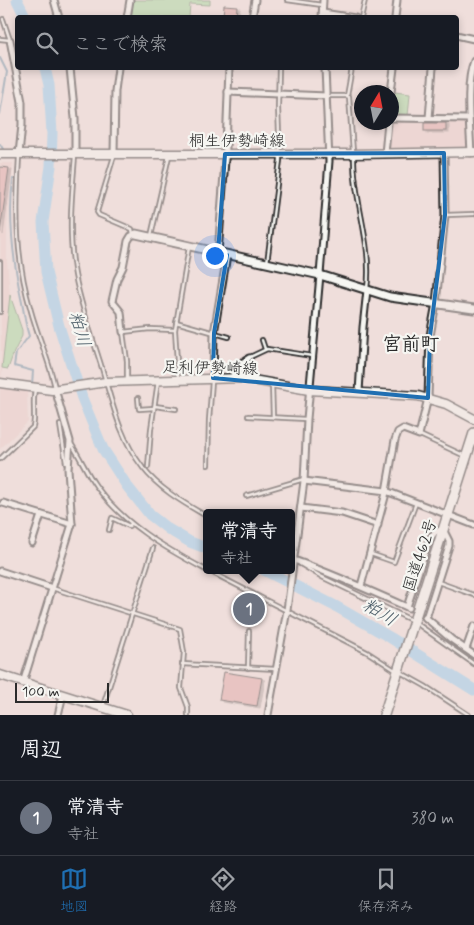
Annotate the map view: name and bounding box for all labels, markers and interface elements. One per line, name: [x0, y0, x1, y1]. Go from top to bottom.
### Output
search box: [15, 15, 459, 70]
icon: search: [33, 29, 61, 57]
text: ここで検索: [73, 32, 168, 57]
north arrow: [354, 85, 399, 130]
street label: 桐生伊勢崎線: [189, 131, 285, 152]
your location: [202, 243, 228, 269]
water label: 粕川: [63, 309, 96, 350]
district label: 宮前町: [382, 332, 440, 357]
street label: 足利伊勢崎線: [162, 357, 258, 380]
popup: [203, 509, 295, 574]
street label: 国道462号: [399, 516, 442, 595]
text: 常清寺: [220, 519, 278, 544]
text: 寺社: [220, 548, 253, 569]
pin: 1: [233, 590, 265, 628]
water label: 粕川: [358, 593, 401, 632]
scale bar: [15, 680, 109, 703]
text: 100 m: [22, 683, 60, 701]
text: 周辺: [20, 736, 62, 764]
text: 常清寺: [67, 795, 124, 820]
text: 1: [32, 808, 40, 829]
text: 380 m: [411, 808, 454, 829]
text: 寺社: [67, 824, 99, 845]
tab: 地図: [60, 865, 88, 916]
tab: 経路: [209, 865, 237, 916]
tab: 保存済み: [358, 865, 414, 916]

